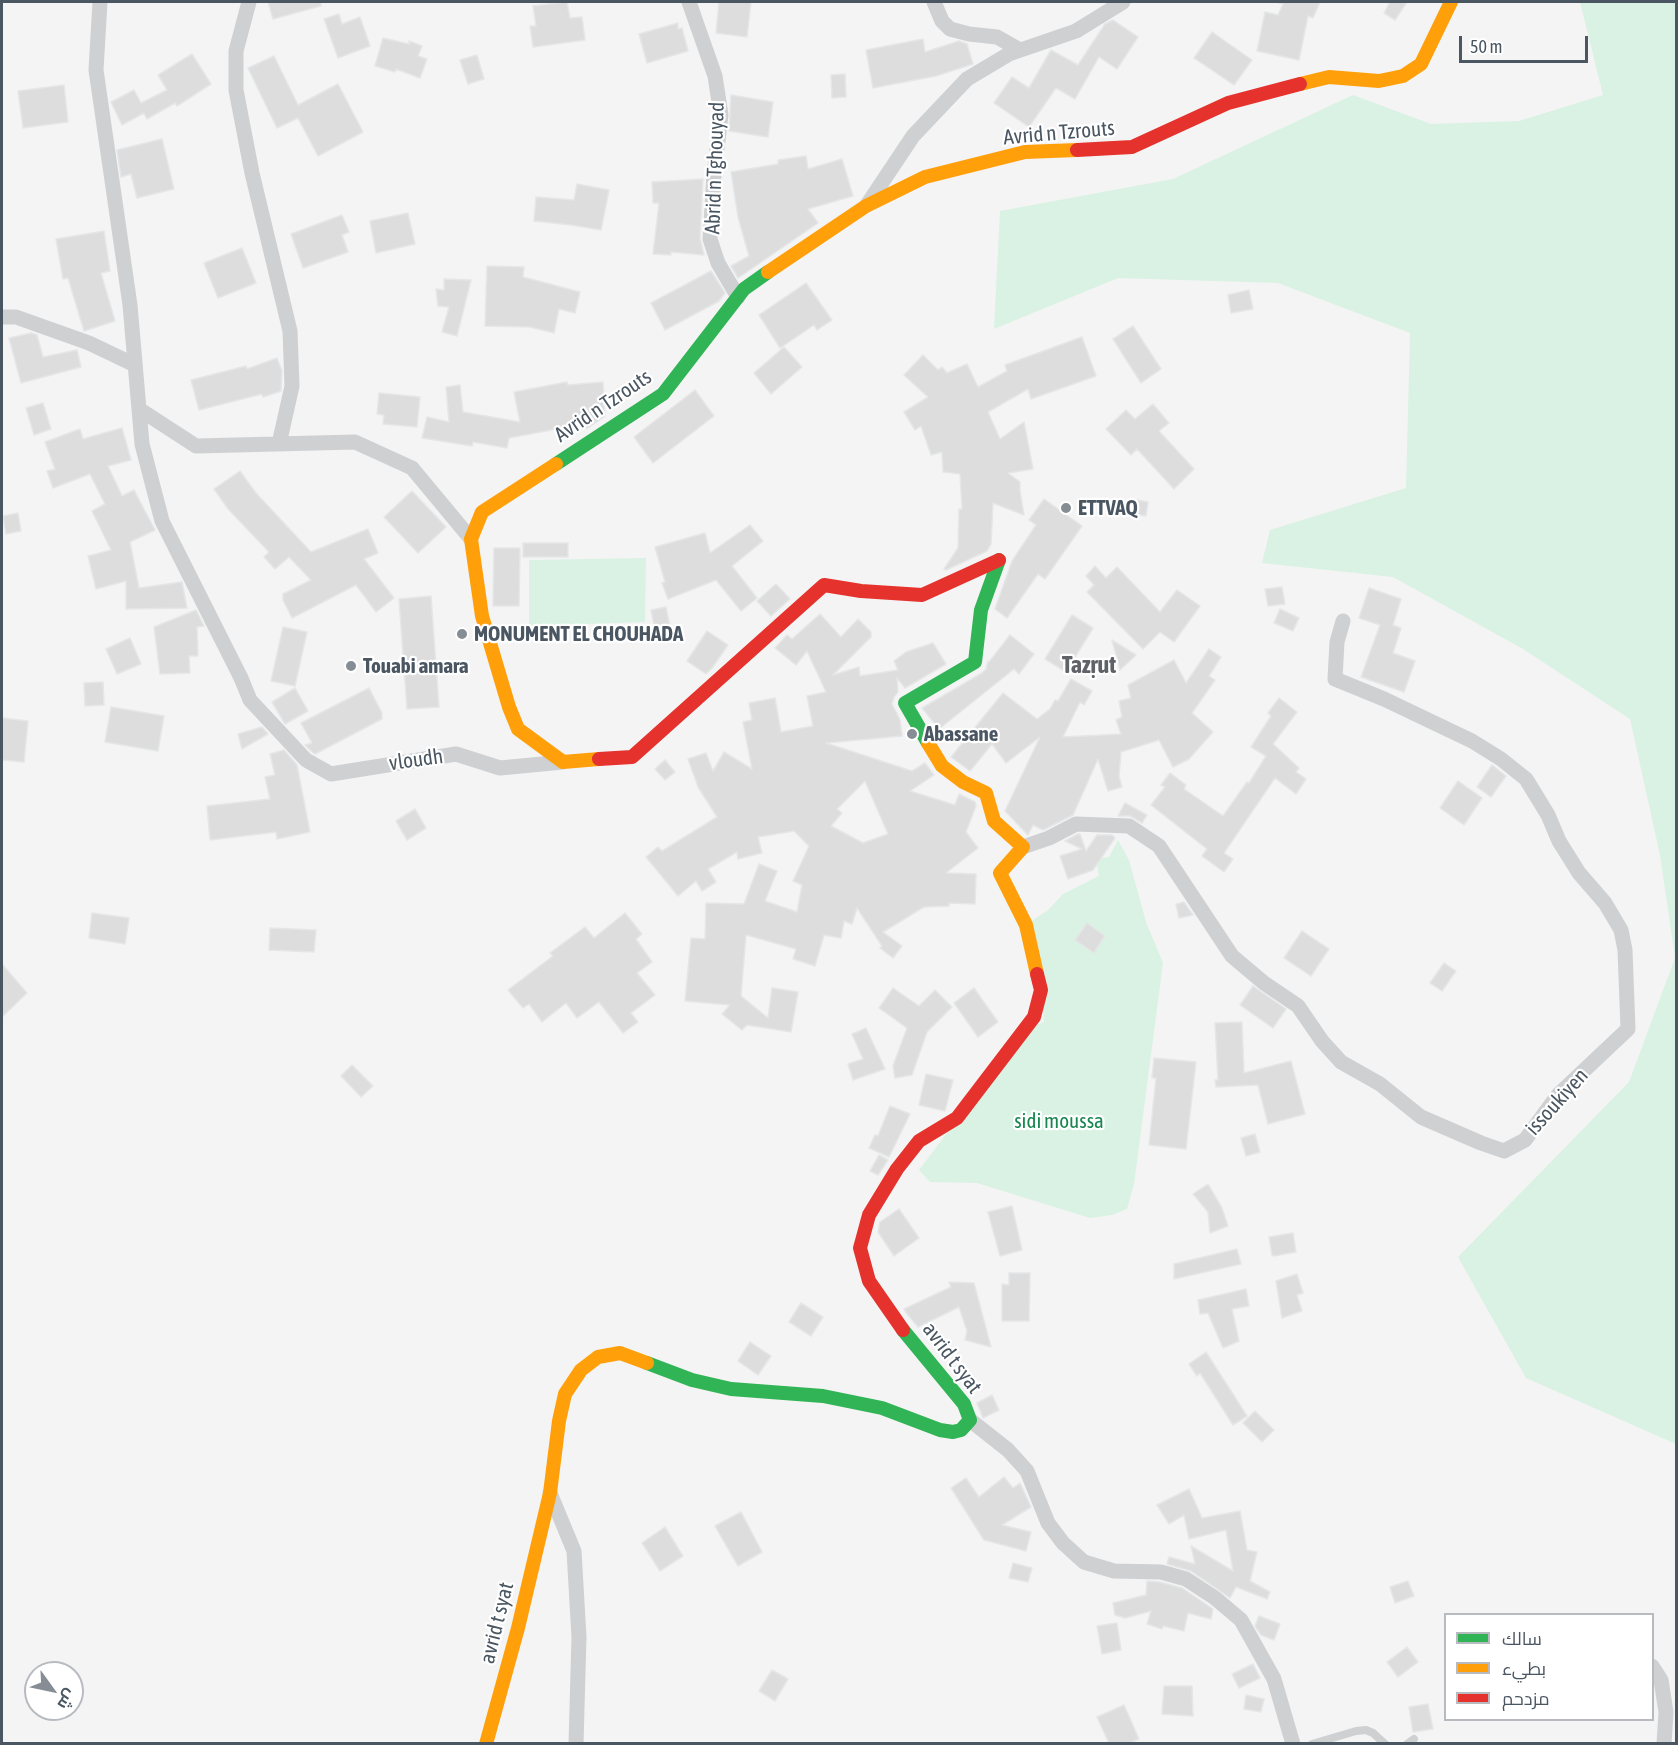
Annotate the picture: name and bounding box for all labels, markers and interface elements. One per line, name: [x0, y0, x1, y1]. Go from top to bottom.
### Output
scale bar: [1462, 24, 1591, 62]
text: 50 m: [1470, 36, 1502, 57]
street label: Abrid n Tghouyad: [700, 101, 730, 235]
street label: Avrid n Tzrouts: [1002, 116, 1116, 150]
street label: Avrid n Tzrouts: [550, 364, 656, 448]
place label: ETTVAQ: [1078, 495, 1138, 521]
marker: ETTVAQ: [1059, 501, 1073, 515]
place label: MONUMENT EL CHOUHADA: [474, 621, 683, 647]
marker: MONUMENT EL CHOUHADA: [455, 627, 469, 641]
district label: Tazṛut: [1062, 651, 1116, 679]
place label: Touabi amara: [363, 653, 469, 679]
marker: Touabi amara: [344, 659, 358, 673]
place label: Abassane: [924, 721, 998, 747]
marker: Abassane: [905, 727, 919, 741]
street label: vloudh: [387, 744, 445, 776]
street label: issoukiyen: [1520, 1063, 1594, 1141]
park label: sidi moussa: [1014, 1108, 1104, 1134]
street label: avrid t syat: [917, 1317, 987, 1399]
street label: avrid t syat: [475, 1580, 519, 1666]
legend: [1444, 1613, 1654, 1721]
text: سالك: [1502, 1628, 1542, 1649]
text: بطيء: [1502, 1658, 1546, 1679]
north arrow: [24, 1661, 84, 1721]
text: ش: [54, 1686, 81, 1713]
text: مزدحم: [1502, 1688, 1550, 1709]

